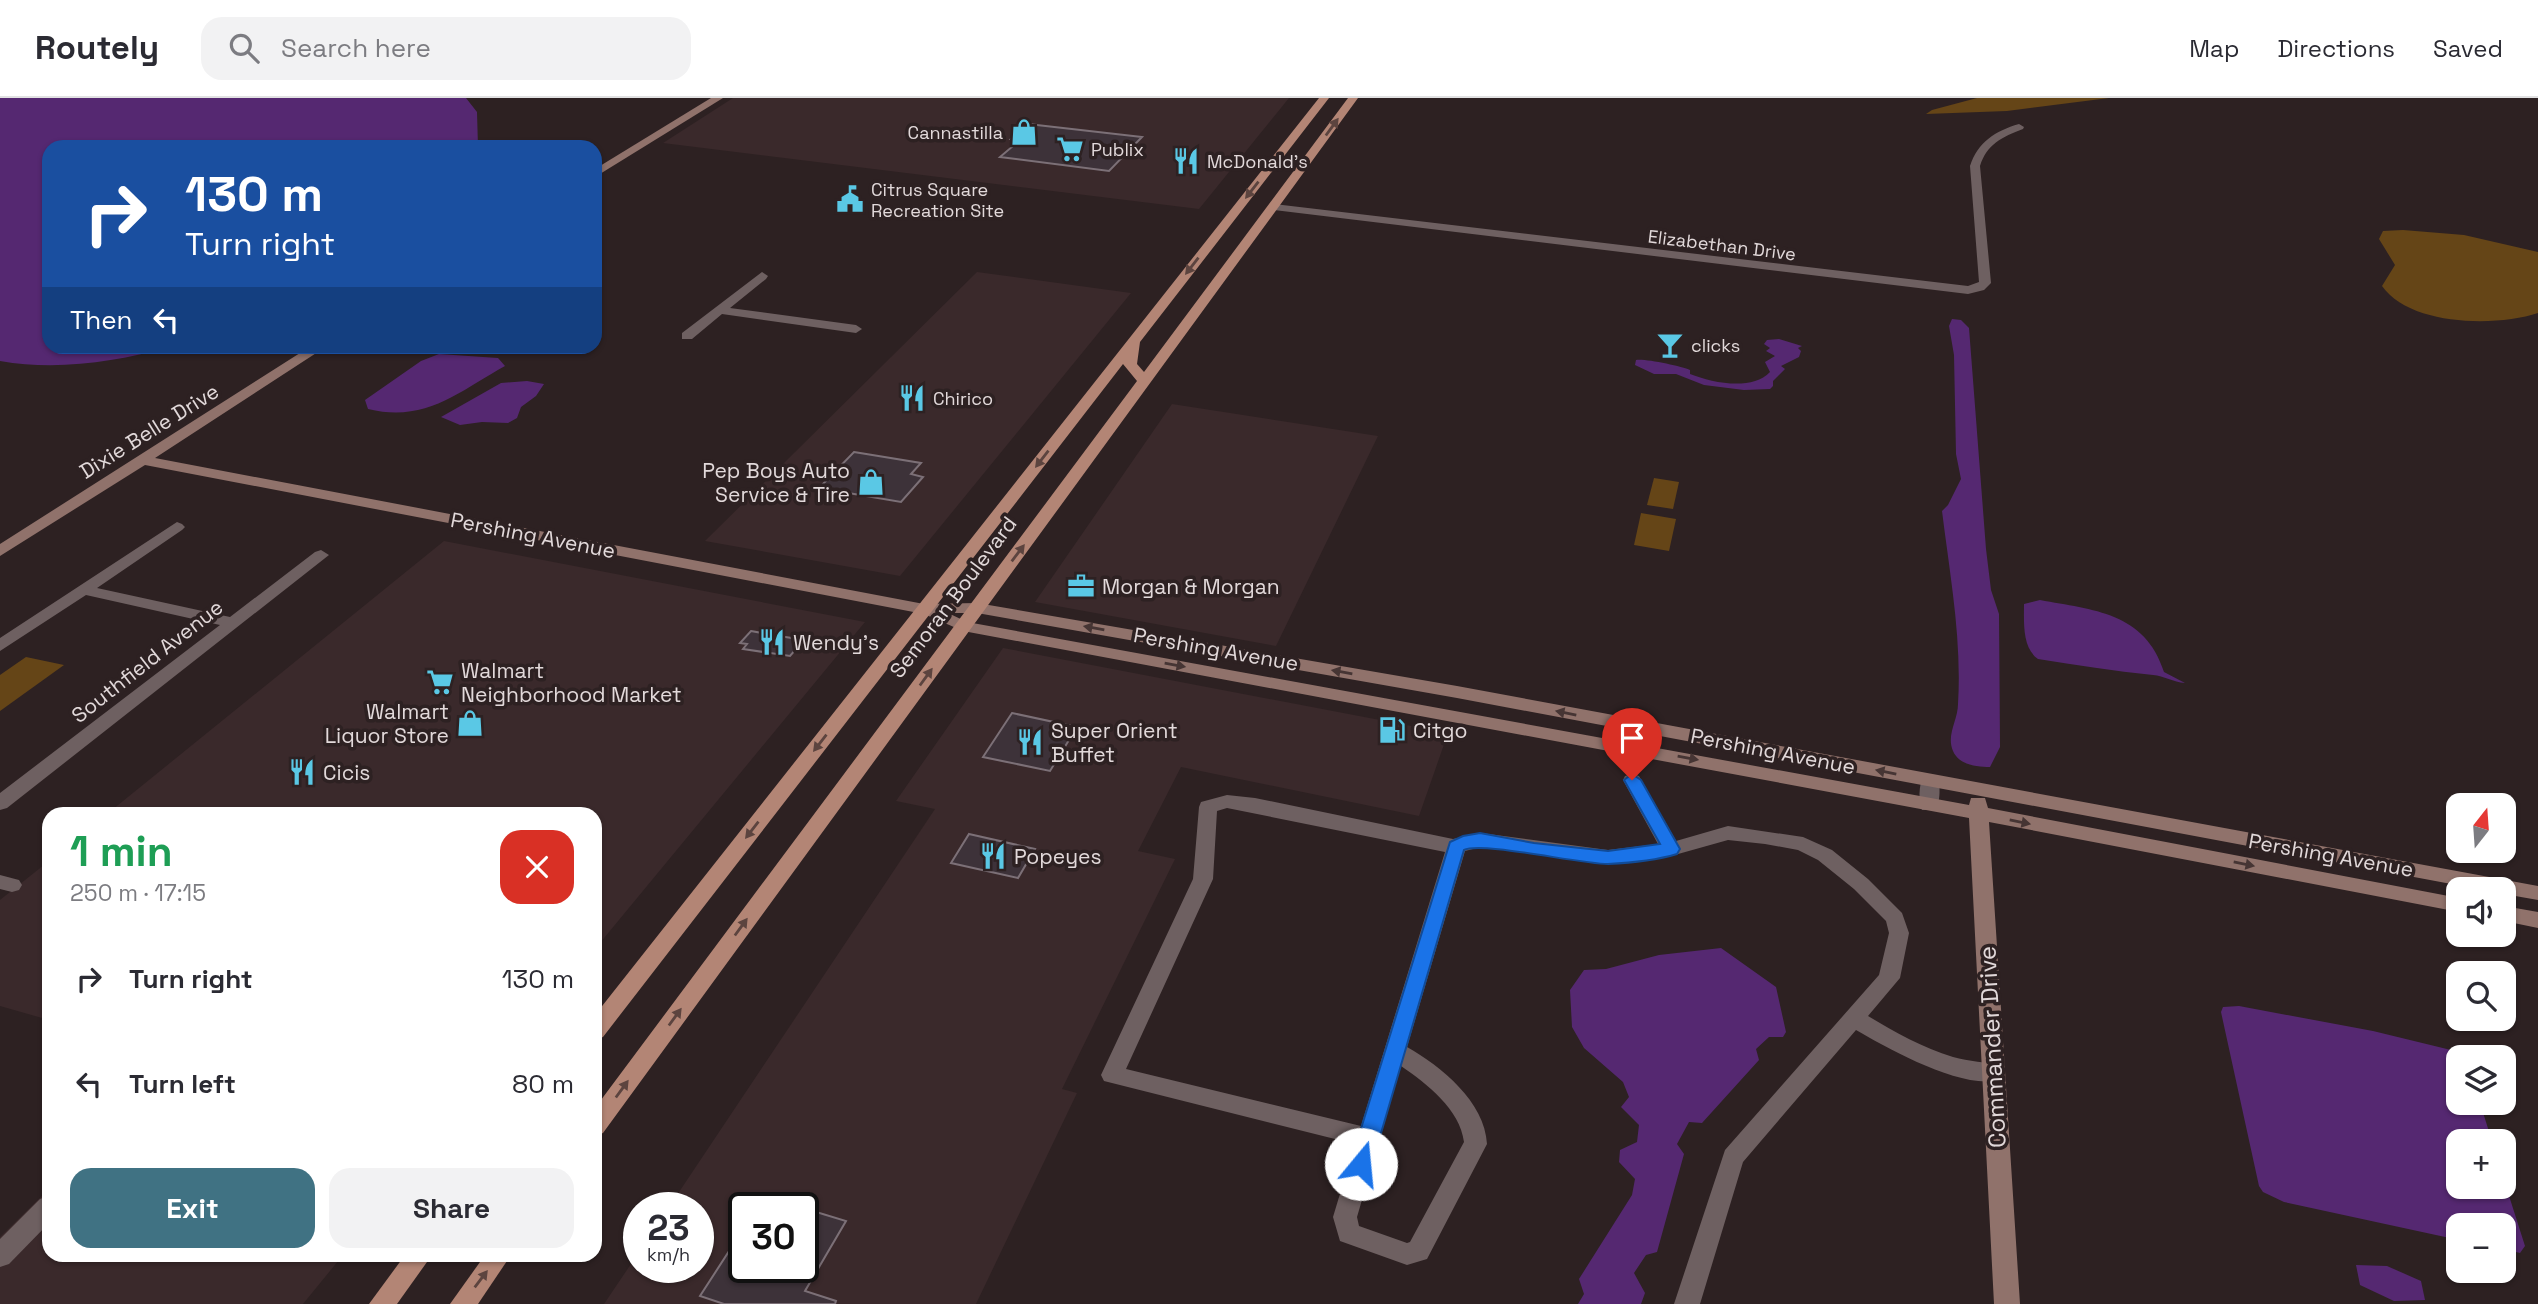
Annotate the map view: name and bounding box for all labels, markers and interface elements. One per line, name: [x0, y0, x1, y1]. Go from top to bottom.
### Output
search box: [201, 17, 691, 80]
text: Routely: [35, 27, 159, 69]
icon: search: [225, 29, 263, 67]
text: Search here: [281, 31, 431, 65]
text: Map: [2189, 33, 2239, 64]
text: Directions: [2277, 33, 2395, 64]
text: Saved: [2433, 33, 2503, 64]
shop icon: Cannastilla: [1009, 117, 1039, 147]
one-way arrow: [1325, 118, 1340, 136]
place label: Cannastilla: [908, 121, 1003, 144]
supermarket icon: Publix: [1055, 134, 1085, 164]
place label: Publix: [1091, 138, 1144, 161]
restaurant icon: McDonald's: [1171, 146, 1201, 176]
place label: McDonald's: [1207, 150, 1308, 173]
text: 130 m: [185, 163, 323, 225]
icon: right: [70, 168, 161, 259]
place label: Citrus Square Recreation Site: [871, 178, 1004, 222]
one-way arrow: [1244, 181, 1259, 199]
public building icon: Citrus Square Recreation Site: [835, 184, 865, 214]
text: Turn right: [185, 224, 335, 264]
street label: Elizabethan Drive: [1647, 225, 1797, 265]
one-way arrow: [1185, 256, 1200, 274]
icon: left: [147, 301, 185, 339]
text: Then: [70, 303, 133, 337]
bar icon: clicks: [1655, 330, 1685, 360]
place label: clicks: [1691, 334, 1740, 357]
street label: Dixie Belle Drive: [74, 377, 224, 485]
restaurant icon: Chirico: [897, 383, 927, 413]
place label: Chirico: [933, 387, 993, 410]
one-way arrow: [1034, 450, 1049, 468]
place label: Pep Boys Auto Service & Tire: [702, 457, 850, 508]
shop icon: Pep Boys Auto Service & Tire: [856, 467, 886, 497]
street label: Pershing Avenue: [448, 506, 618, 564]
street label: Semoran Boulevard: [883, 511, 1023, 683]
one-way arrow: [1011, 544, 1025, 562]
office icon: Morgan & Morgan: [1066, 571, 1096, 601]
place label: Morgan & Morgan: [1102, 573, 1280, 600]
street label: Southfield Avenue: [66, 593, 228, 729]
street label: Pershing Avenue: [1131, 621, 1301, 677]
one-way arrow: [1083, 622, 1105, 633]
restaurant icon: Wendy's: [757, 627, 787, 657]
place label: Wendy's: [793, 629, 879, 656]
place label: Walmart Neighborhood Market: [461, 657, 682, 708]
one-way arrow: [1164, 660, 1186, 671]
one-way arrow: [1331, 666, 1353, 677]
supermarket icon: Walmart Neighborhood Market: [425, 667, 455, 697]
one-way arrow: [919, 668, 933, 686]
place label: Walmart Liquor Store: [325, 698, 449, 749]
one-way arrow: [1555, 707, 1577, 718]
shop icon: Walmart Liquor Store: [455, 708, 485, 738]
pin: [1602, 708, 1662, 780]
fuel station icon: Citgo: [1377, 715, 1407, 745]
place label: Super Orient Buffet: [1051, 717, 1178, 768]
place label: Citgo: [1413, 717, 1467, 744]
icon: arrive: [1613, 719, 1651, 757]
street label: Pershing Avenue: [1688, 722, 1858, 780]
restaurant icon: Super Orient Buffet: [1015, 727, 1045, 757]
one-way arrow: [812, 734, 827, 752]
one-way arrow: [1677, 753, 1699, 764]
restaurant icon: Cicis: [287, 757, 317, 787]
place label: Cicis: [323, 759, 370, 786]
one-way arrow: [1875, 767, 1897, 778]
north arrow: [2446, 793, 2516, 863]
map controls: [2446, 793, 2516, 1283]
one-way arrow: [2009, 817, 2031, 828]
one-way arrow: [745, 821, 759, 839]
text: 1 min: [70, 825, 173, 878]
street label: Pershing Avenue: [2246, 827, 2416, 883]
button: close: [500, 830, 574, 904]
restaurant icon: Popeyes: [978, 841, 1008, 871]
place label: Popeyes: [1014, 843, 1102, 870]
one-way arrow: [2233, 859, 2255, 870]
button: sound: [2446, 877, 2516, 947]
text: 250 m · 17:15: [70, 878, 206, 908]
one-way arrow: [734, 918, 748, 937]
street label: Commander Drive: [1971, 945, 2013, 1149]
icon: right: [70, 960, 108, 998]
button: search: [2446, 961, 2516, 1031]
text: Turn right: [129, 962, 253, 996]
text: 130 m: [502, 962, 574, 996]
one-way arrow: [668, 1008, 682, 1026]
button: layers: [2446, 1045, 2516, 1115]
icon: left: [70, 1065, 108, 1103]
text: Turn left: [129, 1067, 236, 1101]
text: 80 m: [512, 1067, 574, 1101]
one-way arrow: [615, 1080, 629, 1098]
position arrow: [1324, 1127, 1398, 1201]
button: +: [2446, 1129, 2516, 1199]
button: Exit: [70, 1168, 315, 1248]
button: Share: [329, 1168, 574, 1248]
speed limit sign: 30: [728, 1192, 819, 1283]
text: 23: [647, 1206, 690, 1250]
button: −: [2446, 1213, 2516, 1283]
text: km/h: [647, 1243, 690, 1266]
one-way arrow: [474, 1270, 488, 1289]

